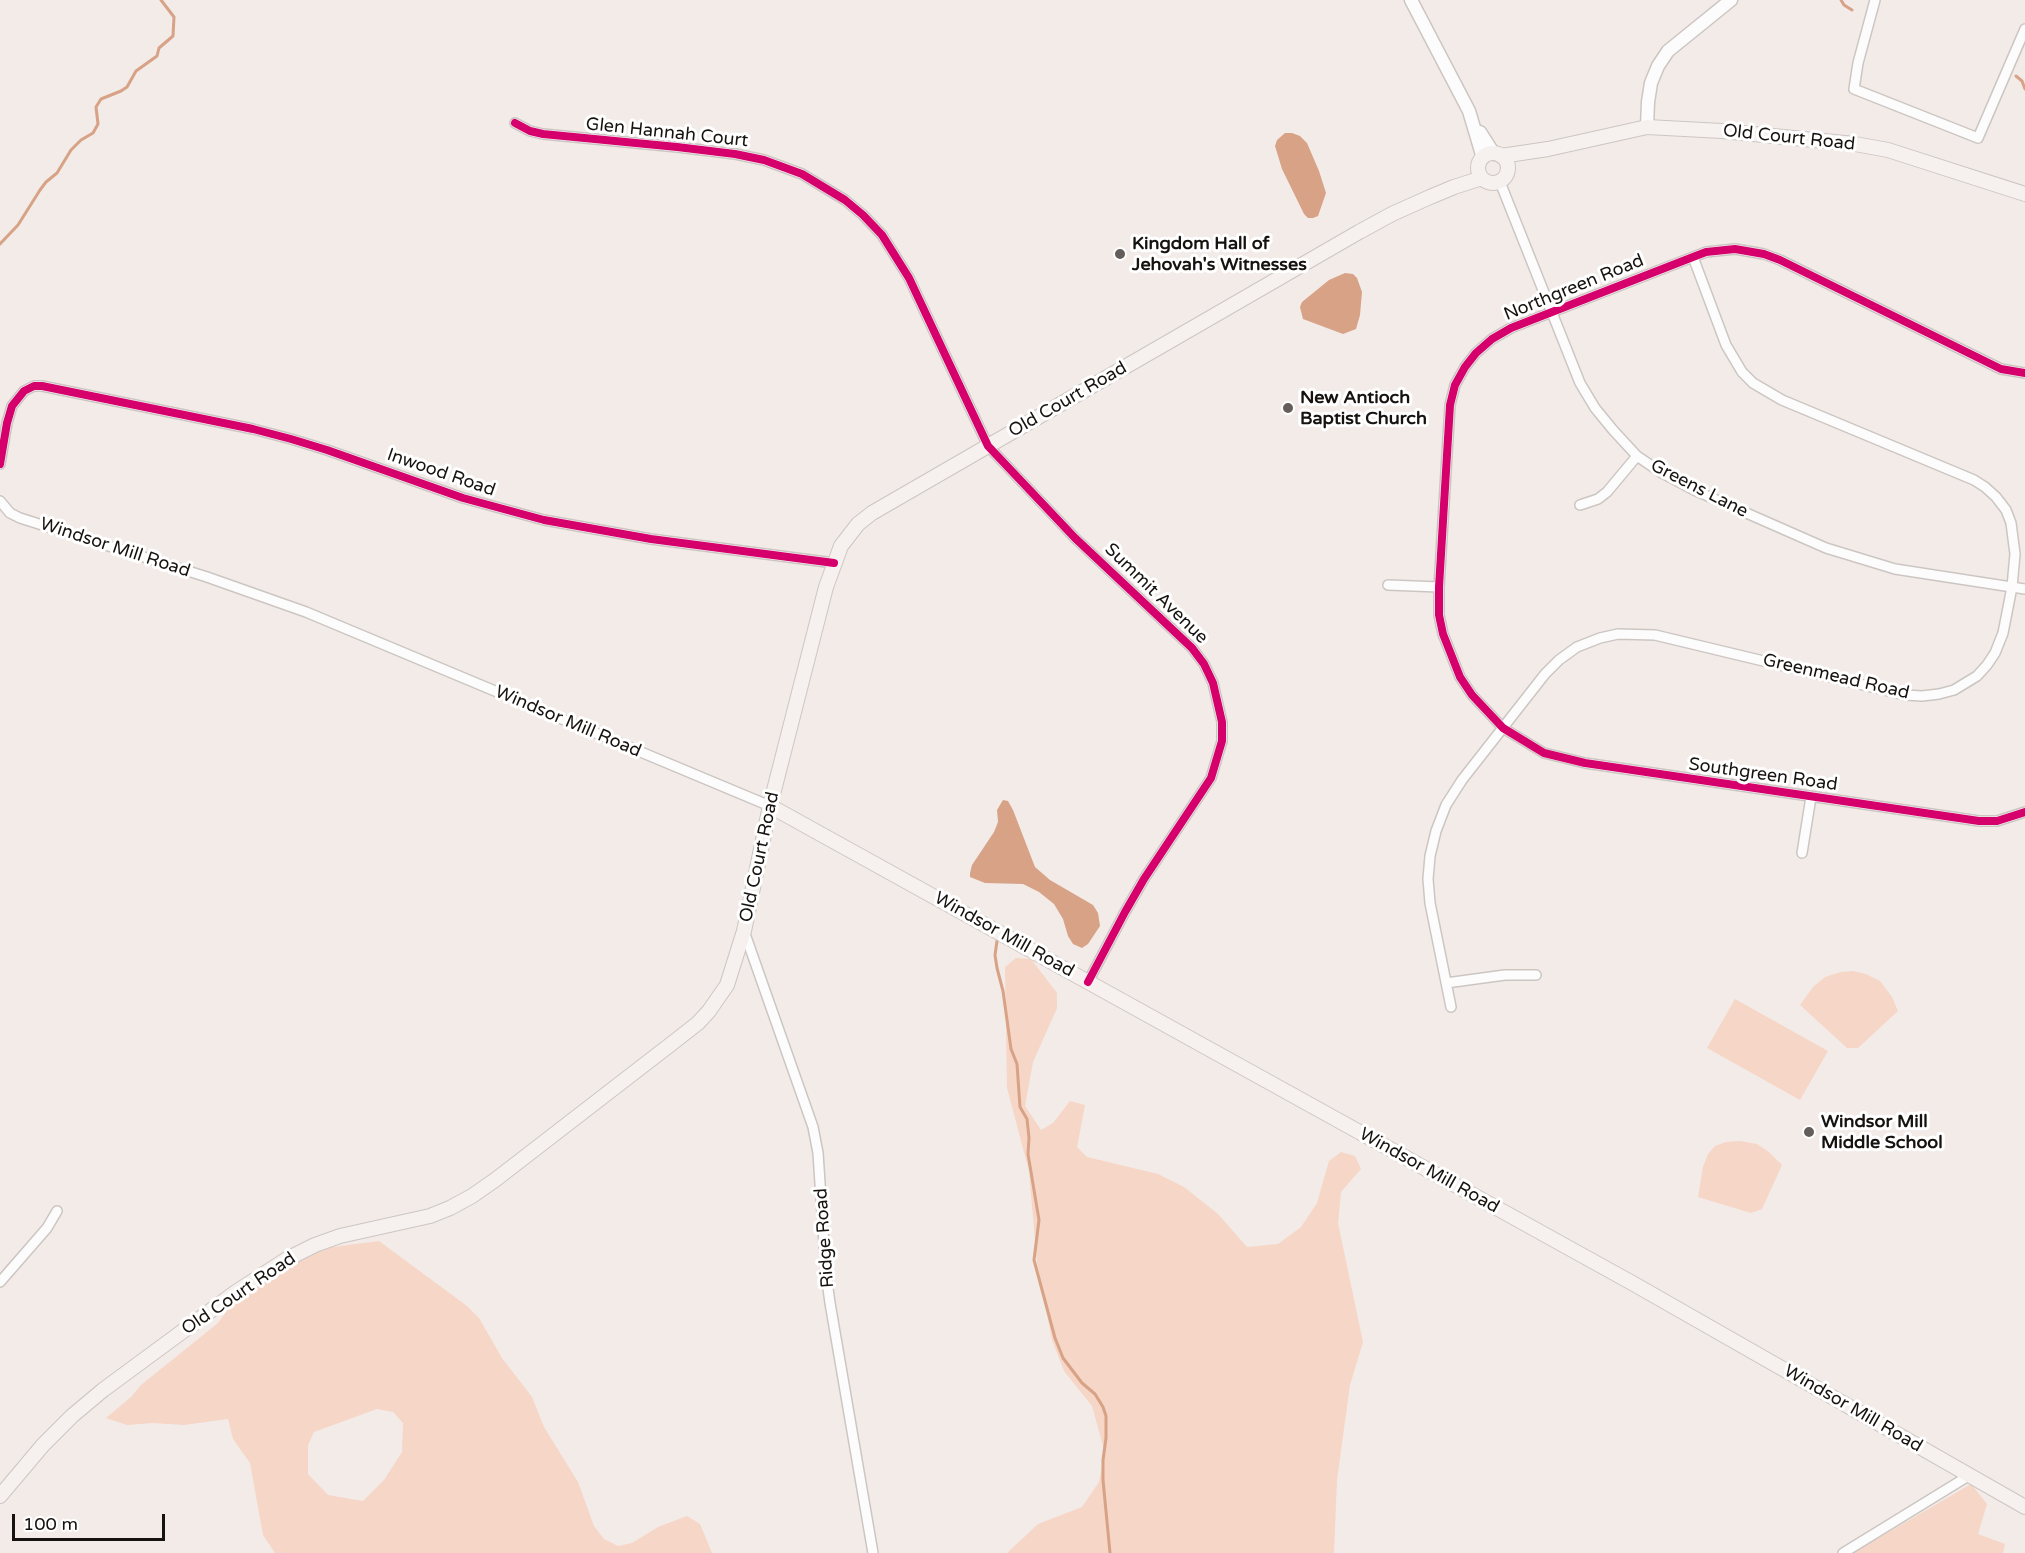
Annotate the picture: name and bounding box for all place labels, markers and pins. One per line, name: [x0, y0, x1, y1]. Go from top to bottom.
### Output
place label: Kingdom Hall of Jehovah's Witnesses: [1132, 233, 1307, 276]
marker: Kingdom Hall of Jehovah's Witnesses: [1113, 247, 1127, 261]
place label: New Antioch Baptist Church: [1300, 387, 1427, 430]
marker: New Antioch Baptist Church: [1281, 401, 1295, 415]
place label: Windsor Mill Middle School: [1821, 1111, 1943, 1154]
marker: Windsor Mill Middle School: [1802, 1125, 1816, 1139]

